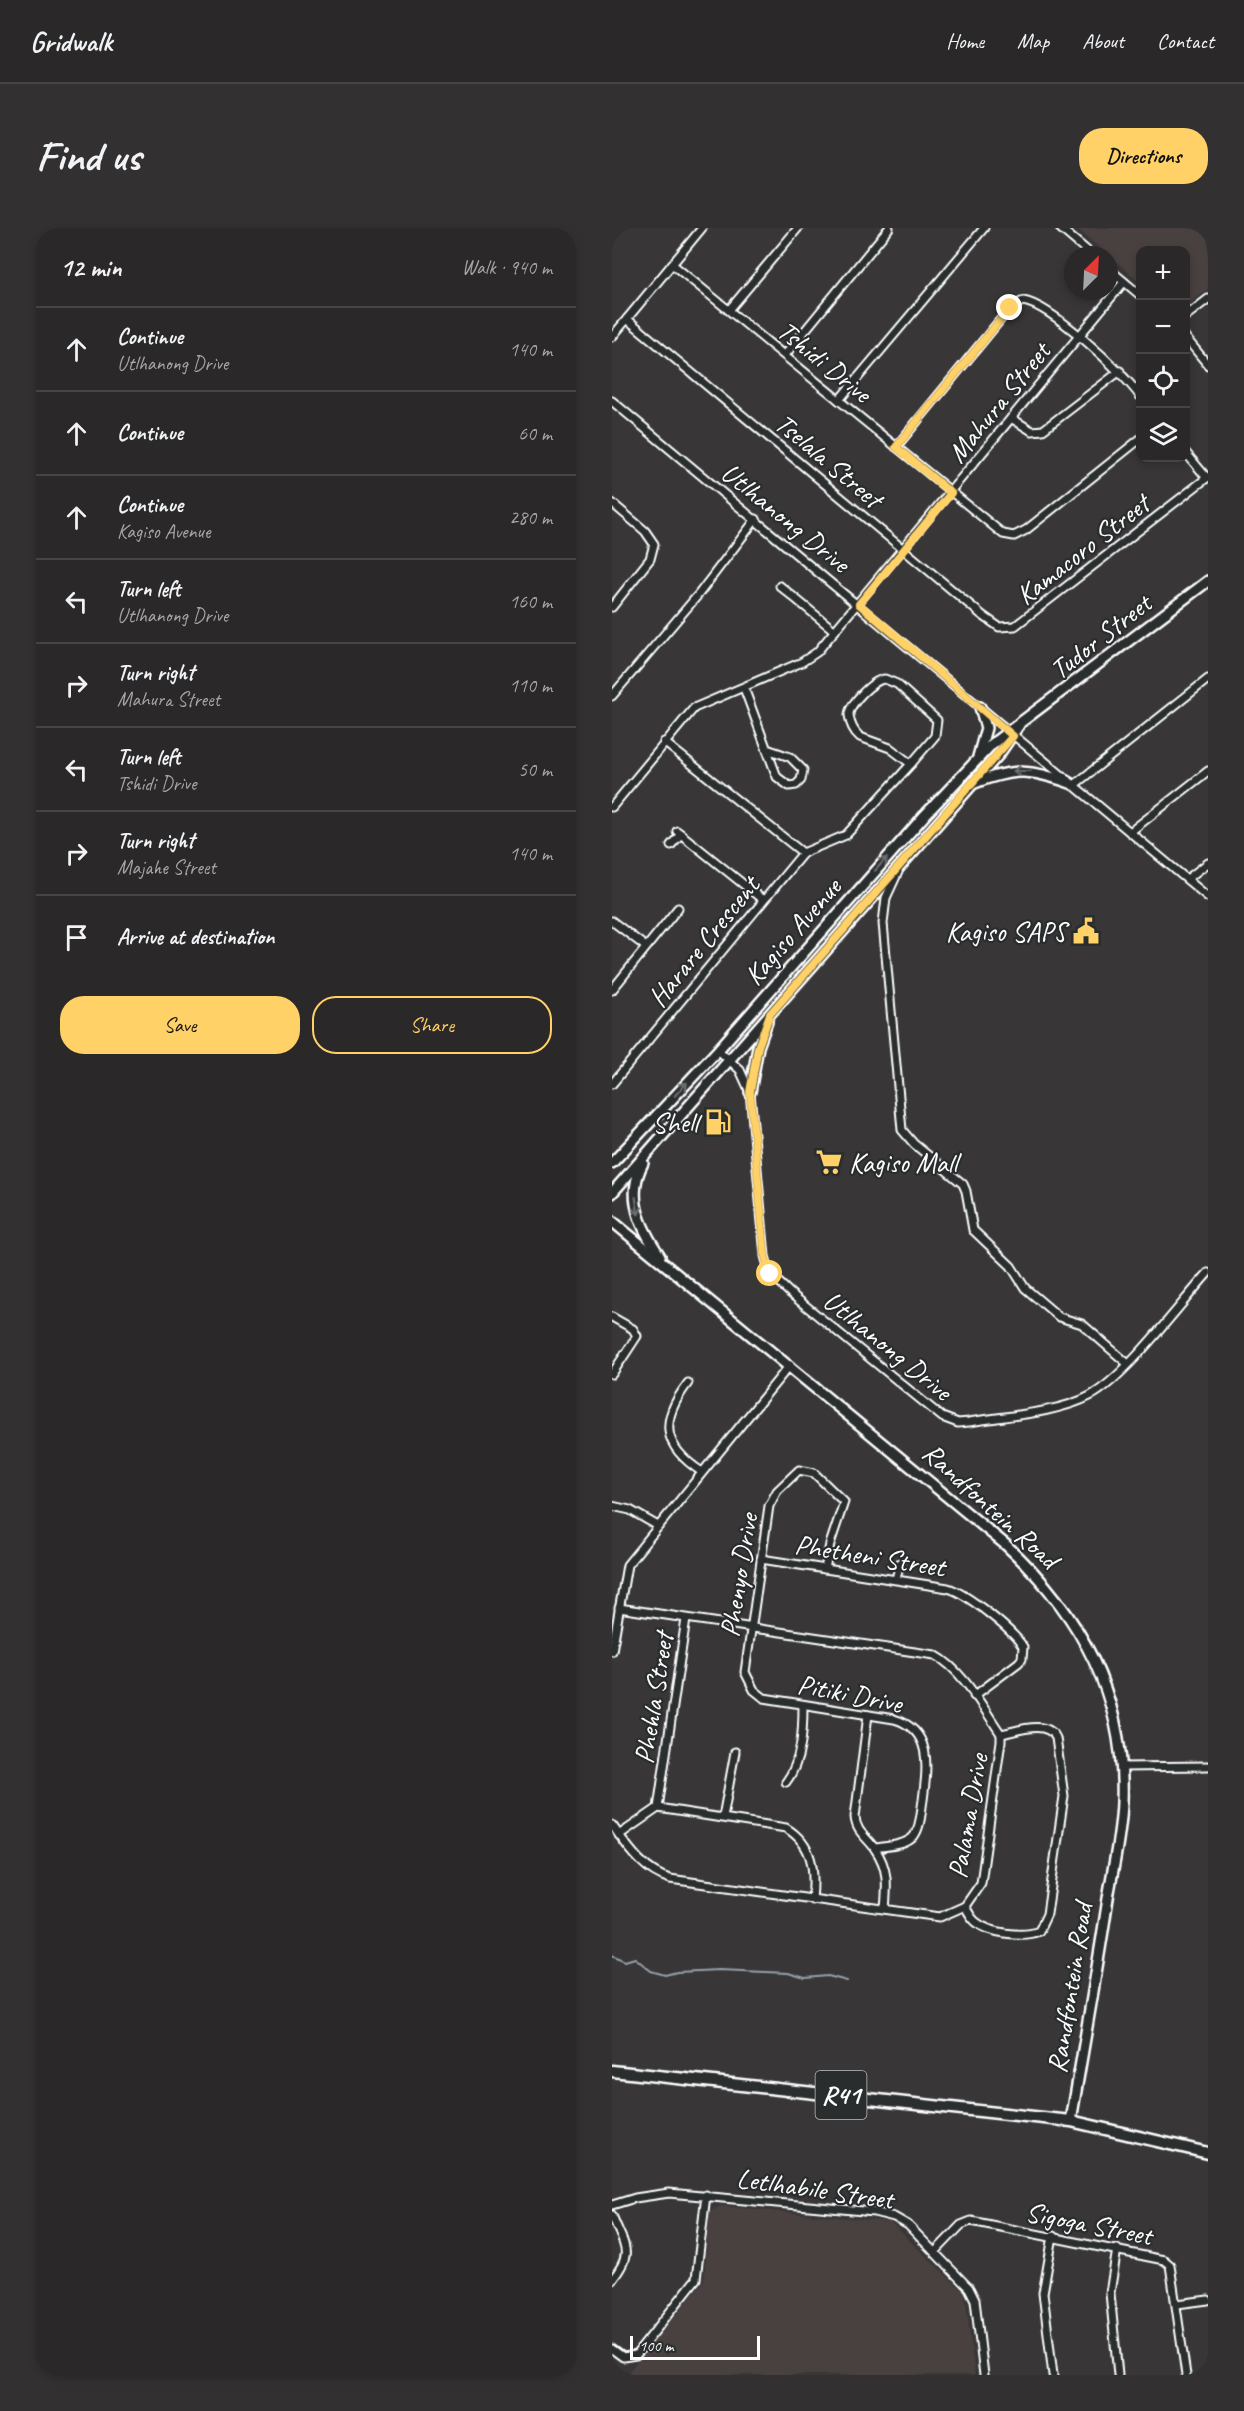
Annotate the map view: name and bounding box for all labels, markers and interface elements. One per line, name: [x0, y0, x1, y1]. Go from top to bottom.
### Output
text: Gridwalk: [30, 24, 112, 59]
text: Home: [946, 28, 984, 54]
text: Map: [1017, 28, 1049, 54]
text: About: [1082, 28, 1124, 54]
text: Contact: [1157, 28, 1214, 54]
button: Directions: [1079, 128, 1208, 184]
text: Find us: [36, 130, 141, 183]
north arrow: [1064, 246, 1118, 300]
map controls: [1136, 246, 1190, 462]
button: +: [1136, 246, 1190, 300]
text: 12 min: [60, 251, 122, 284]
text: Walk · 940 m: [462, 255, 552, 280]
route end: [996, 294, 1022, 320]
button: −: [1136, 300, 1190, 354]
street label: Tshidi Drive: [770, 313, 880, 411]
text: Continue: [117, 323, 183, 351]
icon: ahead: [60, 333, 93, 366]
street label: Mahura Street: [939, 333, 1059, 469]
text: 140 m: [509, 337, 552, 362]
text: Utlhanong Drive: [117, 351, 228, 376]
button: locate: [1136, 354, 1190, 408]
street label: Tselala Street: [768, 405, 892, 518]
button: layers: [1136, 408, 1190, 462]
icon: ahead: [60, 417, 93, 450]
text: Continue: [117, 419, 183, 447]
text: 60 m: [518, 421, 552, 446]
street label: Utlhanong Drive: [714, 455, 859, 581]
street label: Kamacoro Street: [1009, 484, 1159, 612]
text: Continue: [117, 491, 183, 519]
icon: ahead: [60, 501, 93, 534]
text: 280 m: [509, 505, 552, 530]
text: Kagiso Avenue: [117, 519, 211, 544]
text: Turn left: [117, 575, 181, 603]
street label: Tudor Street: [1043, 584, 1160, 687]
icon: left: [60, 585, 93, 618]
text: 160 m: [509, 589, 552, 614]
text: Utlhanong Drive: [117, 603, 228, 628]
text: Turn right: [117, 659, 194, 687]
icon: right: [60, 669, 93, 702]
text: 110 m: [509, 673, 552, 698]
text: Mahura Street: [117, 687, 220, 712]
text: Turn left: [117, 743, 181, 771]
icon: left: [60, 753, 93, 786]
text: 50 m: [518, 757, 552, 782]
one-way arrow: [1012, 765, 1032, 777]
text: Tshidi Drive: [117, 771, 196, 796]
text: Turn right: [117, 827, 194, 855]
icon: right: [60, 837, 93, 870]
text: 140 m: [509, 841, 552, 866]
text: Majahe Street: [117, 855, 216, 880]
one-way arrow: [874, 857, 888, 872]
street label: Harare Crescent: [640, 867, 768, 1014]
street label: Kagiso Avenue: [736, 869, 850, 992]
place label: Kagiso SAPS: [946, 914, 1070, 949]
public building icon: Kagiso SAPS: [1071, 916, 1101, 946]
icon: arrive: [60, 921, 93, 954]
text: Arrive at destination: [117, 923, 274, 951]
button: Save: [60, 996, 300, 1054]
button: Share: [312, 996, 552, 1054]
one-way arrow: [674, 1082, 688, 1097]
place label: Shell: [652, 1105, 703, 1140]
fuel station icon: Shell: [703, 1107, 733, 1137]
place label: Kagiso Mall: [849, 1145, 963, 1180]
supermarket icon: Kagiso Mall: [814, 1147, 844, 1177]
one-way arrow: [631, 1196, 642, 1215]
route start: [756, 1260, 782, 1286]
street label: Utlhanong Drive: [816, 1283, 961, 1409]
street label: Randfontein Road: [915, 1435, 1069, 1578]
street label: Phenyo Drive: [711, 1509, 766, 1639]
street label: Phetheni Street: [792, 1526, 950, 1585]
street label: Phehla Street: [626, 1627, 682, 1766]
street label: Pitiki Drive: [795, 1666, 907, 1721]
street label: Palama Drive: [939, 1749, 996, 1881]
street label: Randfontein Road: [1039, 1897, 1101, 2075]
road number: R41: [816, 2071, 866, 2119]
street label: Letlhabile Street: [735, 2160, 898, 2217]
street label: Sigoga Street: [1023, 2194, 1158, 2253]
scale bar: [630, 2333, 760, 2360]
text: 100 m: [639, 2336, 673, 2356]

